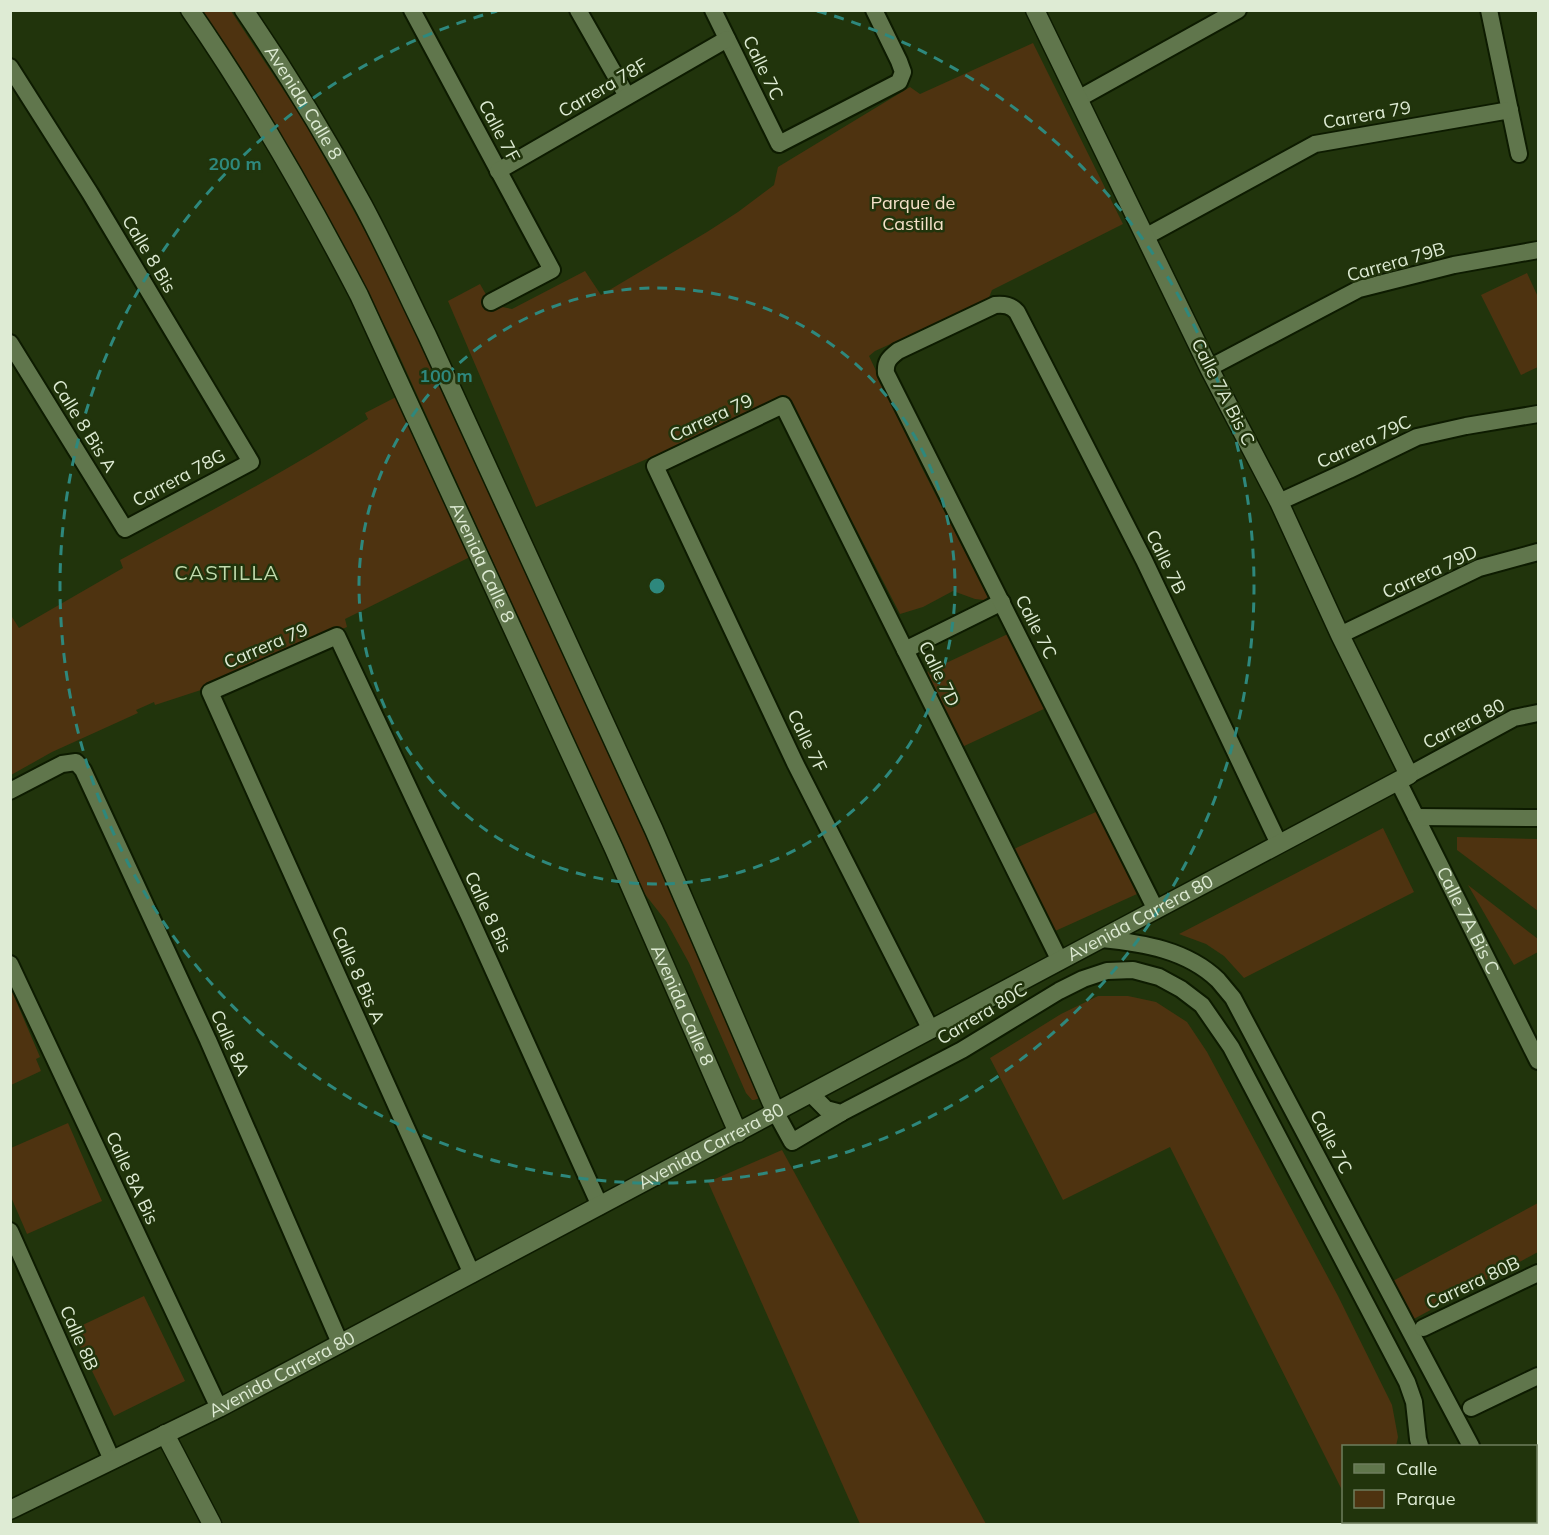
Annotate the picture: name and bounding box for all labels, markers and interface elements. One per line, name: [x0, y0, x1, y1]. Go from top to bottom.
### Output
street label: Calle 7C: [738, 32, 789, 104]
street label: Avenida Calle 8: [260, 41, 347, 164]
street label: Carrera 78F: [554, 53, 651, 122]
street label: Carrera 79: [1321, 95, 1413, 134]
street label: Calle 7F: [474, 96, 525, 166]
text: 200 m: [208, 152, 262, 175]
park label: Parque de Castilla: [871, 191, 955, 235]
street label: Calle 8 Bis: [117, 211, 182, 297]
street label: Carrera 79B: [1344, 236, 1448, 287]
street label: Calle 7A Bis C: [1187, 334, 1260, 449]
text: 100 m: [419, 364, 473, 387]
street label: Calle 8 Bis A: [47, 375, 122, 476]
street label: Carrera 79: [666, 388, 756, 447]
street label: Carrera 79C: [1313, 410, 1415, 473]
street label: Carrera 78G: [128, 443, 229, 512]
street label: Avenida Calle 8: [445, 498, 520, 626]
street label: Calle 7B: [1141, 526, 1192, 598]
street label: Carrera 79D: [1378, 539, 1481, 604]
district label: CASTILLA: [174, 560, 280, 585]
centre of rings: [647, 576, 667, 596]
street label: Calle 7C: [1011, 591, 1062, 663]
street label: Carrera 79: [220, 618, 311, 674]
street label: Calle 7D: [914, 637, 965, 710]
street label: Carrera 80: [1419, 693, 1509, 754]
street label: Calle 7F: [782, 706, 832, 776]
street label: Calle 7A Bis C: [1432, 863, 1505, 978]
street label: Calle 8 Bis: [460, 868, 517, 956]
street label: Avenida Carrera 80: [1063, 869, 1217, 966]
street label: Calle 8 Bis A: [327, 922, 390, 1027]
street label: Avenida Calle 8: [646, 941, 719, 1069]
street label: Carrera 80C: [932, 978, 1031, 1050]
street label: Calle 8A: [206, 1006, 255, 1079]
street label: Avenida Carrera 80: [634, 1097, 788, 1194]
street label: Calle 7C: [1305, 1106, 1358, 1178]
street label: Calle 8A Bis: [101, 1128, 164, 1228]
street label: Carrera 80B: [1422, 1251, 1524, 1314]
street label: Calle 8B: [55, 1302, 104, 1374]
street label: Avenida Carrera 80: [205, 1326, 359, 1422]
legend: [1342, 1445, 1537, 1523]
text: Calle: [1396, 1457, 1437, 1480]
text: Parque: [1396, 1487, 1455, 1510]

